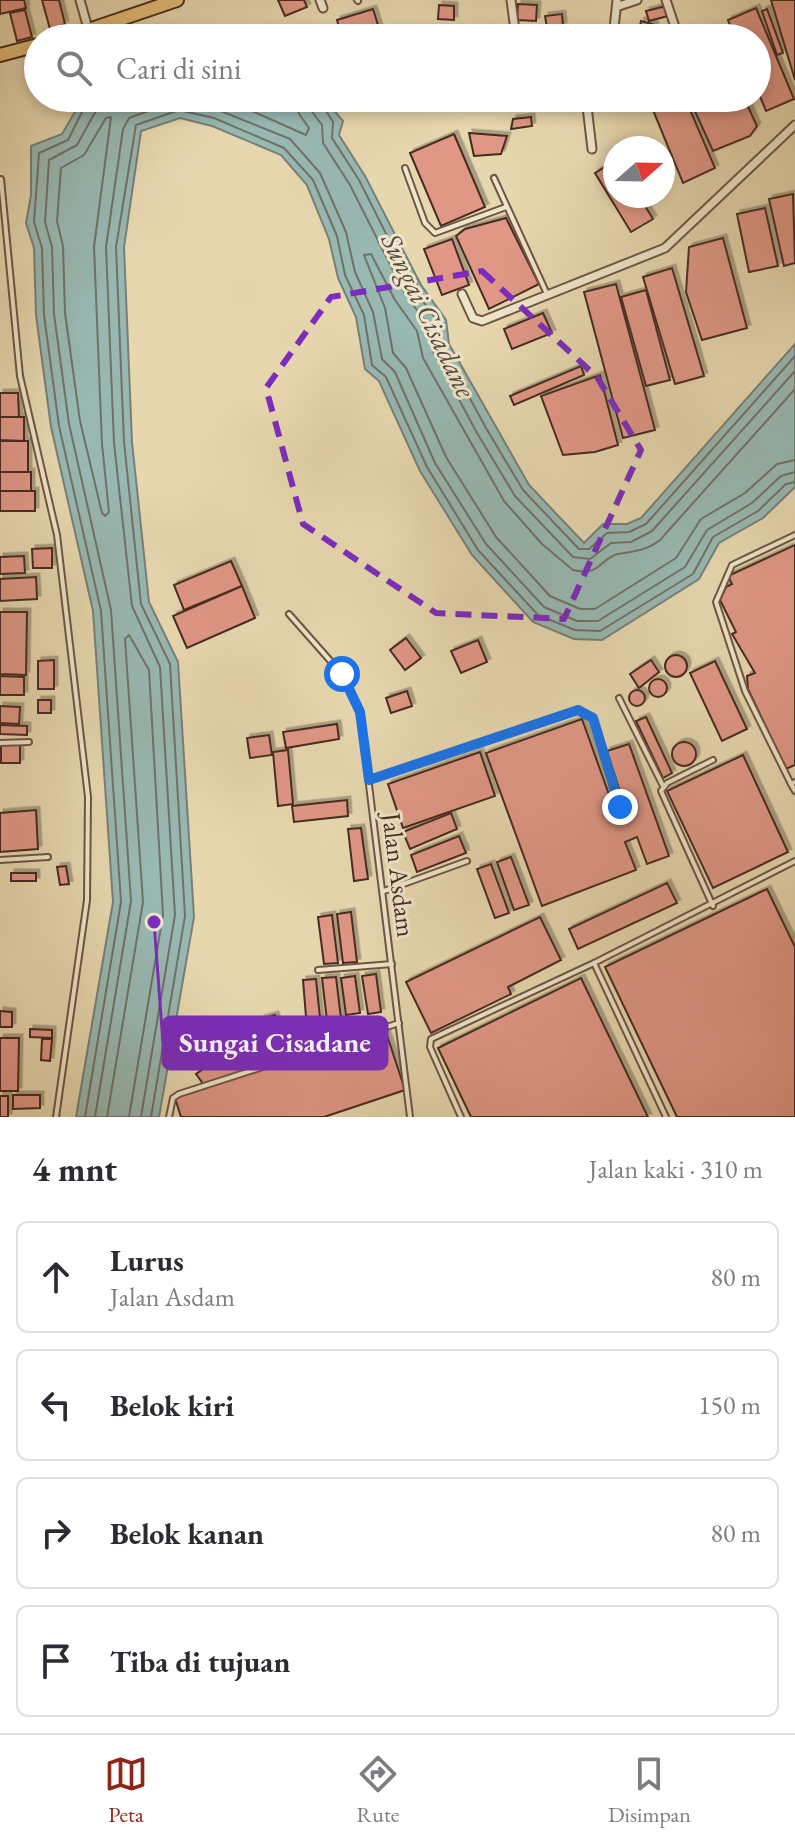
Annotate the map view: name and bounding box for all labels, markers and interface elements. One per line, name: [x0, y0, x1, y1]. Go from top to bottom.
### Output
search box: [24, 24, 771, 112]
icon: search: [52, 46, 96, 90]
text: Cari di sini: [116, 49, 241, 88]
north arrow: [603, 136, 675, 208]
water label: Sungai Cisadane: [373, 226, 485, 404]
route start: [324, 656, 360, 692]
route end: [602, 789, 638, 825]
street label: Jalan Asdam: [374, 809, 423, 939]
callout: Sungai Cisadane: [163, 1017, 387, 1069]
text: Sungai Cisadane: [179, 1024, 371, 1060]
text: 4 mnt: [32, 1147, 117, 1191]
text: Jalan kaki · 310 m: [589, 1152, 763, 1186]
text: Lurus: [110, 1241, 184, 1280]
icon: ahead: [34, 1255, 78, 1299]
text: 80 m: [711, 1260, 761, 1294]
text: Jalan Asdam: [110, 1280, 235, 1314]
icon: left: [34, 1383, 78, 1427]
text: Belok kiri: [110, 1386, 234, 1425]
text: 150 m: [698, 1388, 761, 1422]
icon: right: [34, 1511, 78, 1555]
text: Belok kanan: [110, 1514, 264, 1553]
text: 80 m: [711, 1516, 761, 1550]
icon: arrive: [34, 1639, 78, 1683]
text: Tiba di tujuan: [110, 1642, 290, 1681]
tab: Peta: [104, 1752, 148, 1829]
tab: Rute: [356, 1752, 400, 1829]
tab: Disimpan: [608, 1752, 691, 1829]

